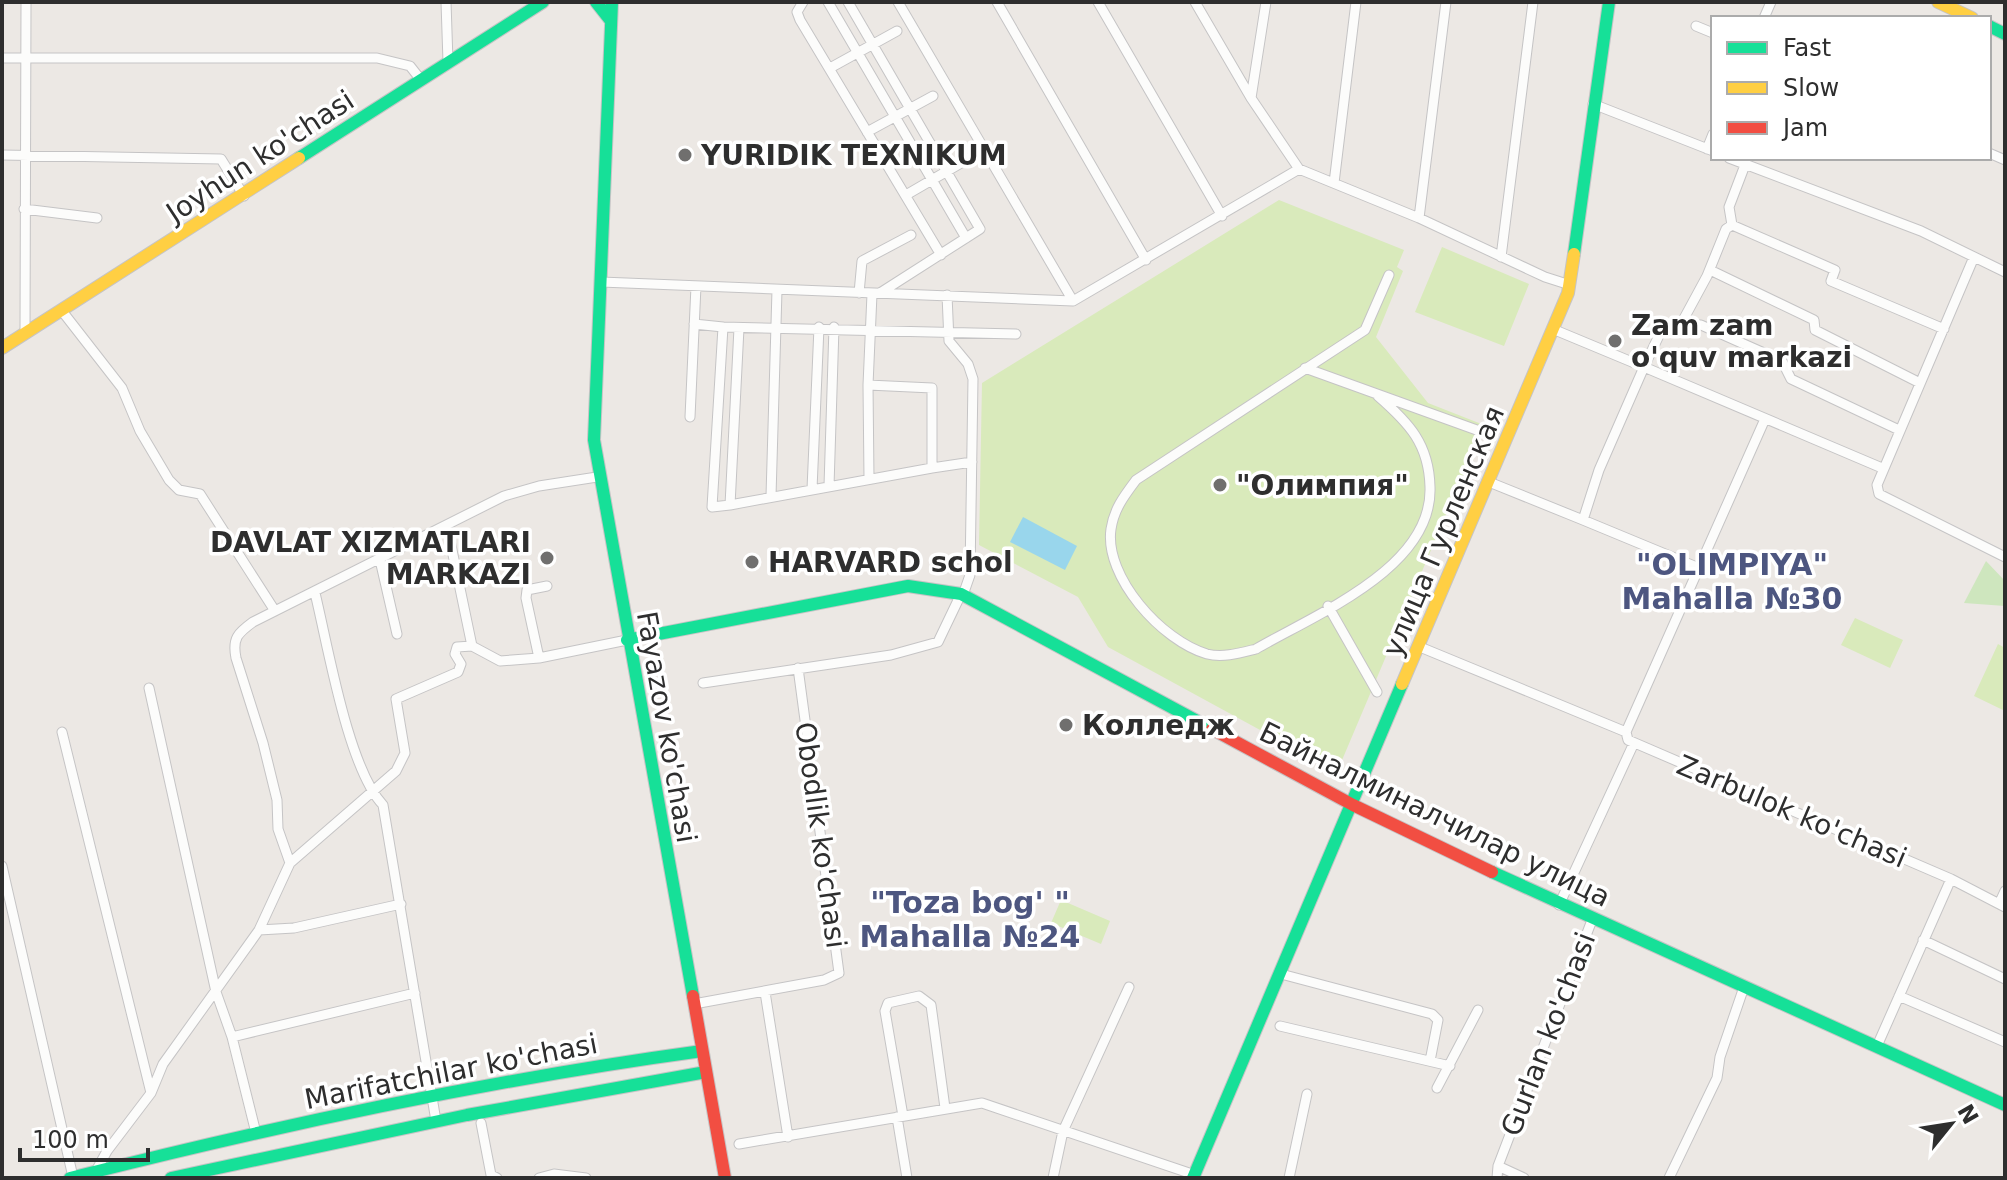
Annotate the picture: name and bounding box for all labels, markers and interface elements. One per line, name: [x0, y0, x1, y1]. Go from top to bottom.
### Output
legend: [1711, 16, 1991, 160]
text: Fast: [1783, 34, 1831, 62]
text: Slow: [1783, 74, 1839, 102]
street label: Joyhun ko'chasi: [159, 84, 360, 230]
text: Jam: [1781, 114, 1828, 142]
place label: YURIDIK TEXNIKUM: [700, 139, 1007, 172]
marker: YURIDIK TEXNIKUM: [676, 146, 694, 164]
place label: Zam zam o'quv markazi: [1631, 309, 1852, 374]
marker: Zam zam o'quv markazi: [1606, 332, 1624, 350]
street label: улица Гурленская: [1376, 401, 1511, 661]
place label: "Олимпия": [1236, 469, 1409, 502]
marker: "Олимпия": [1211, 476, 1229, 494]
place label: DAVLAT XIZMATLARI MARKAZI: [210, 526, 531, 591]
place label: HARVARD schol: [768, 546, 1013, 579]
district label: "OLIMPIYA" Mahalla №30: [1622, 547, 1842, 616]
marker: DAVLAT XIZMATLARI MARKAZI: [538, 549, 556, 567]
marker: HARVARD schol: [743, 553, 761, 571]
street label: Fayazov ko'chasi: [630, 609, 703, 845]
place label: Колледж: [1082, 709, 1235, 742]
street label: Байналминалчилар улица: [1254, 715, 1615, 914]
marker: Колледж: [1057, 716, 1075, 734]
street label: Obodlik ko'chasi: [788, 720, 853, 950]
street label: Zarbulok ko'chasi: [1672, 748, 1912, 875]
district label: "Toza bog' " Mahalla №24: [860, 885, 1080, 954]
street label: Gurlan ko'chasi: [1494, 928, 1602, 1141]
street label: Marifatchilar ko'chasi: [302, 1027, 600, 1116]
north arrow: [1911, 1084, 1991, 1164]
text: N: [1952, 1100, 1983, 1128]
scale bar: [20, 1112, 148, 1162]
text: 100 m: [32, 1126, 109, 1154]

